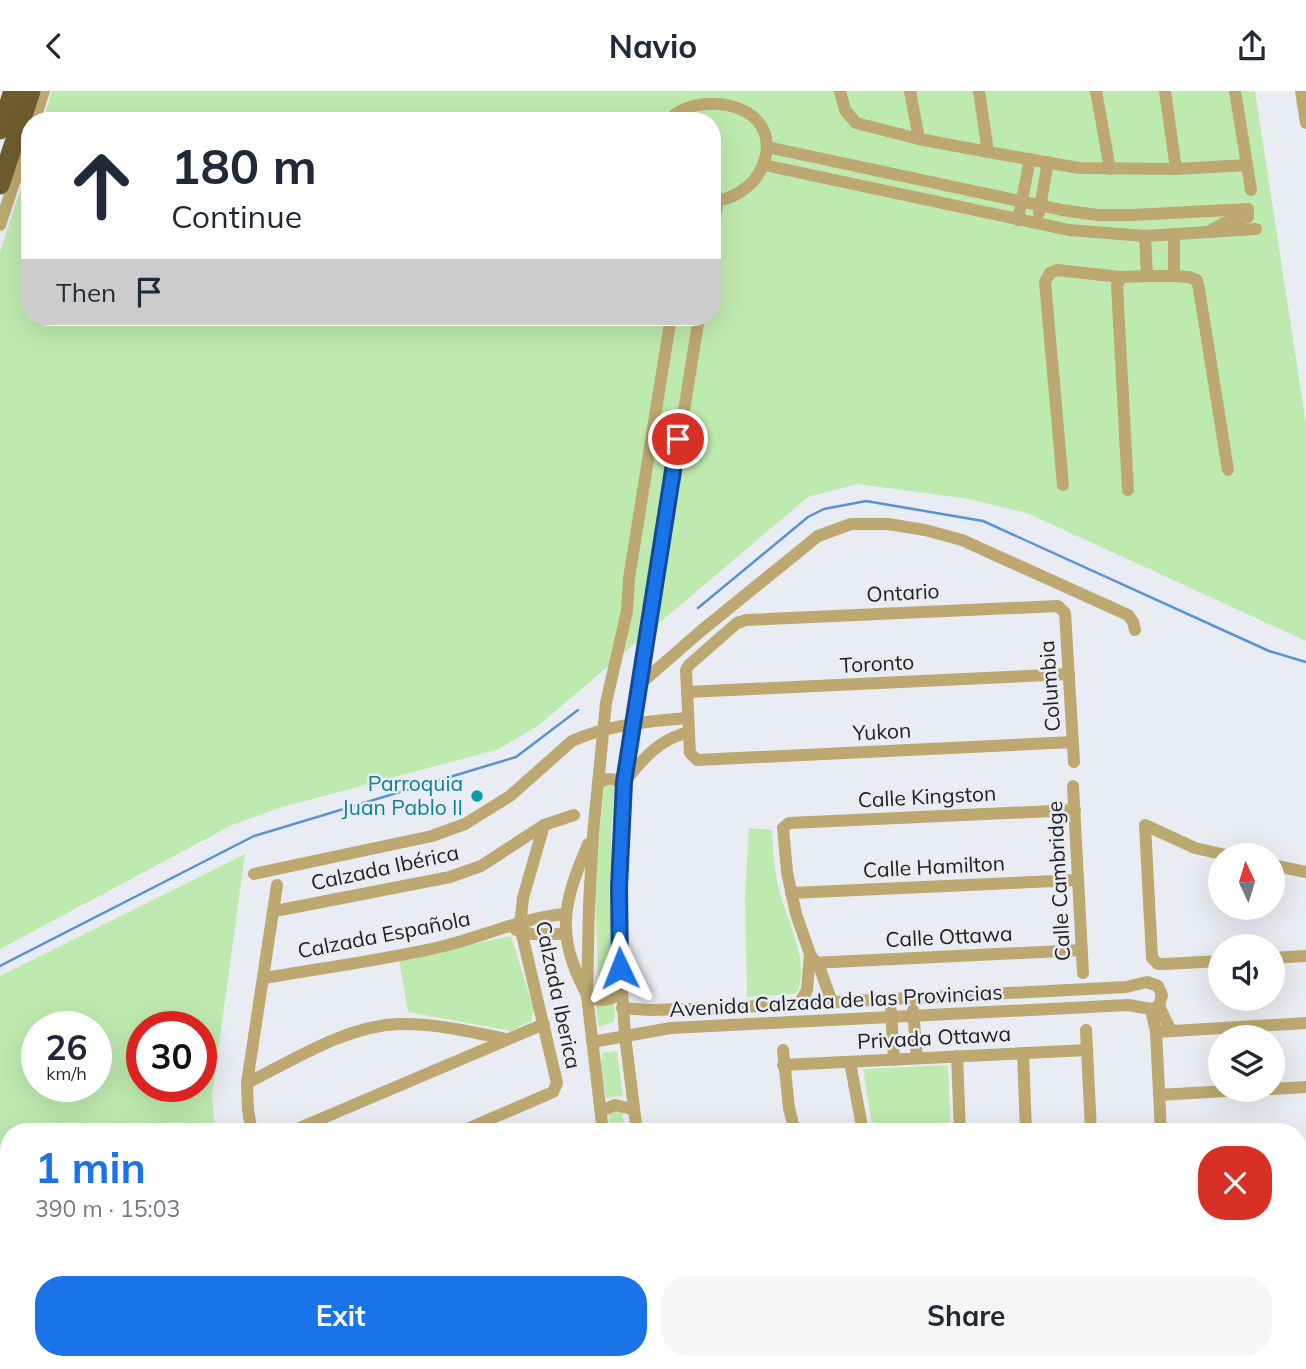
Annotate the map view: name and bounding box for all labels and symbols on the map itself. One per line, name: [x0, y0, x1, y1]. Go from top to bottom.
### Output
pin: [648, 409, 708, 469]
street label: Ontario: [866, 577, 940, 607]
street label: Columbia: [1033, 640, 1065, 733]
street label: Toronto: [839, 648, 915, 678]
street label: Yukon: [851, 716, 912, 746]
place label: Parroquia Juan Pablo II: [342, 770, 463, 820]
street label: Calle Kingston: [857, 779, 997, 813]
marker: Parroquia Juan Pablo II: [469, 788, 485, 804]
street label: Calle Cambridge: [1041, 800, 1075, 962]
street label: Calzada Ibérica: [308, 839, 461, 895]
north arrow: [1208, 843, 1284, 921]
street label: Calle Hamilton: [862, 849, 1006, 883]
street label: Calzada Española: [295, 905, 472, 964]
street label: Calzada Iberica: [531, 918, 587, 1071]
street label: Calle Ottawa: [885, 920, 1013, 952]
position arrow: [583, 931, 657, 1005]
street label: Avenida Calzada de las Provincias: [669, 978, 1003, 1022]
speed limit sign: 30: [126, 1011, 217, 1102]
street label: Privada Ottawa: [856, 1020, 1012, 1054]

